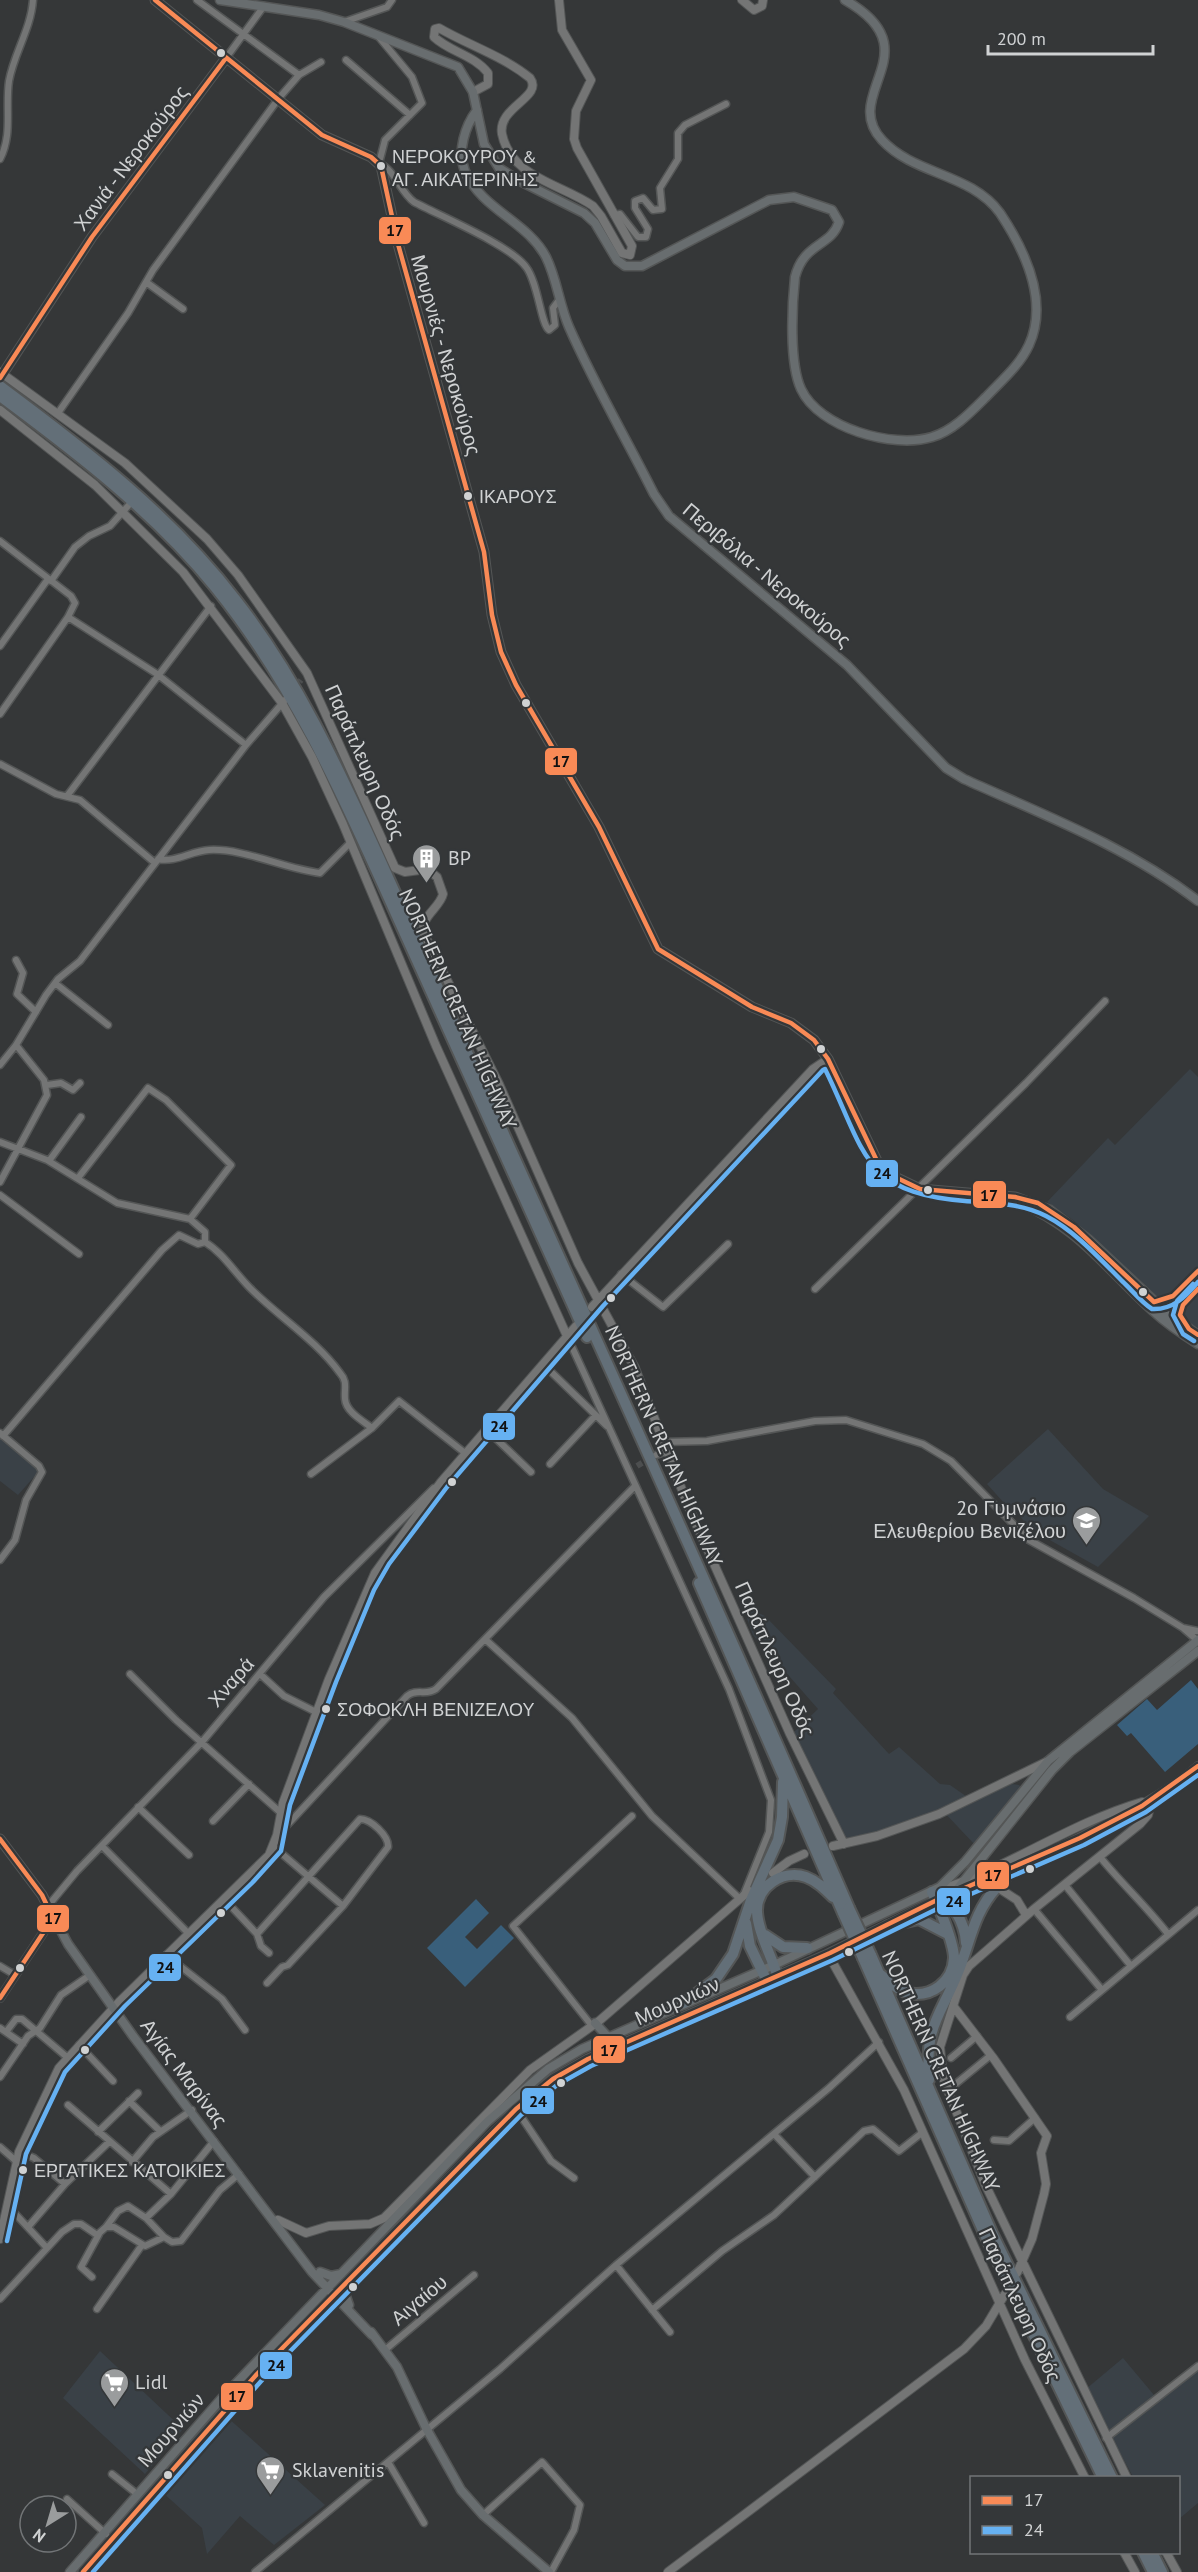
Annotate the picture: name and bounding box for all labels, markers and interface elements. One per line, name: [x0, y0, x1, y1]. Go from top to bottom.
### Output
scale bar: [988, 18, 1153, 56]
text: 200 m: [997, 27, 1046, 50]
unlabelled marker: [215, 47, 227, 59]
street label: Χανιά - Νεροκούρος: [68, 80, 194, 236]
place label: ΝΕΡΟΚΟΥΡΟΥ & ΑΓ. ΑΙΚΑΤΕΡΙΝΗΣ: [392, 145, 538, 191]
marker: ΝΕΡΟΚΟΥΡΟΥ & ΑΓ. ΑΙΚΑΤΕΡΙΝΗΣ: [375, 160, 387, 172]
line badge: 17: [378, 216, 412, 245]
text: 17: [386, 220, 404, 240]
street label: Μουρνιές - Νεροκούρος: [405, 252, 487, 459]
place label: ΙΚΑΡΟΥΣ: [479, 485, 557, 508]
marker: ΙΚΑΡΟΥΣ: [462, 490, 474, 502]
street label: Περιβόλια - Νεροκούρος: [677, 497, 857, 653]
street label: Παράπλευρη Οδός: [319, 680, 411, 844]
unlabelled marker: [520, 697, 532, 709]
line badge: 17: [544, 747, 578, 776]
text: 17: [552, 751, 570, 771]
building icon: BP: [411, 842, 443, 884]
place label: BP: [448, 845, 471, 871]
street label: NORTHERN CRETAN HIGHWAY: [393, 885, 523, 1134]
unlabelled marker: [815, 1043, 827, 1055]
line badge: 24: [865, 1159, 899, 1188]
text: 24: [873, 1163, 891, 1183]
line badge: 17: [972, 1180, 1007, 1209]
unlabelled marker: [922, 1184, 934, 1196]
text: 17: [980, 1185, 998, 1205]
unlabelled marker: [1137, 1286, 1149, 1298]
unlabelled marker: [605, 1292, 617, 1304]
street label: NORTHERN CRETAN HIGHWAY: [599, 1322, 729, 1571]
line badge: 24: [482, 1412, 516, 1441]
text: 24: [490, 1416, 508, 1436]
unlabelled marker: [446, 1476, 458, 1488]
place label: 2ο Γυμνάσιο Ελευθερίου Βενιζέλου: [873, 1495, 1066, 1544]
school or university icon: 2ο Γυμνάσιο Ελευθερίου Βενιζέλου: [1071, 1504, 1103, 1546]
street label: Παράπλευρη Οδός: [729, 1577, 821, 1741]
street label: Χναρά: [202, 1652, 260, 1712]
place label: ΣΟΦΟΚΛΗ ΒΕΝΙΖΕΛΟΥ: [337, 1698, 534, 1721]
marker: ΣΟΦΟΚΛΗ ΒΕΝΙΖΕΛΟΥ: [320, 1703, 332, 1715]
line badge: 17: [976, 1861, 1010, 1890]
unlabelled marker: [1024, 1863, 1036, 1875]
text: 17: [984, 1865, 1002, 1885]
line badge: 24: [936, 1887, 971, 1916]
text: 24: [945, 1891, 963, 1911]
line badge: 17: [36, 1904, 70, 1933]
unlabelled marker: [215, 1907, 227, 1919]
text: 17: [44, 1908, 62, 1928]
unlabelled marker: [843, 1946, 855, 1958]
street label: NORTHERN CRETAN HIGHWAY: [876, 1947, 1006, 2196]
line badge: 24: [148, 1953, 182, 1982]
text: 24: [156, 1957, 174, 1977]
unlabelled marker: [14, 1962, 26, 1974]
street label: Μουρνιών: [631, 1971, 723, 2031]
street label: Αγίας Μαρίνας: [135, 2014, 233, 2133]
line badge: 17: [592, 2035, 626, 2064]
text: 17: [600, 2040, 618, 2060]
unlabelled marker: [79, 2044, 91, 2056]
unlabelled marker: [555, 2077, 567, 2089]
line badge: 24: [521, 2087, 555, 2115]
text: 24: [529, 2091, 547, 2111]
place label: ΕΡΓΑΤΙΚΕΣ ΚΑΤΟΙΚΙΕΣ: [34, 2159, 225, 2182]
marker: ΕΡΓΑΤΙΚΕΣ ΚΑΤΟΙΚΙΕΣ: [17, 2164, 29, 2176]
street label: Παράπλευρη Οδός: [973, 2224, 1067, 2387]
street label: Αιγαίου: [385, 2269, 453, 2331]
unlabelled marker: [347, 2281, 359, 2293]
line badge: 24: [259, 2351, 293, 2380]
text: 24: [267, 2355, 285, 2375]
supermarket icon: Lidl: [98, 2366, 130, 2408]
place label: Lidl: [135, 2369, 167, 2395]
line badge: 17: [220, 2382, 254, 2411]
text: 17: [228, 2386, 246, 2406]
street label: Μουρνιών: [132, 2387, 210, 2473]
supermarket icon: Sklavenitis: [255, 2454, 287, 2496]
place label: Sklavenitis: [292, 2457, 384, 2483]
unlabelled marker: [162, 2469, 174, 2481]
legend: [970, 2476, 1180, 2554]
text: 17: [1024, 2488, 1044, 2511]
north arrow: [18, 2494, 78, 2554]
text: 24: [1024, 2518, 1044, 2541]
text: N: [29, 2525, 49, 2547]

